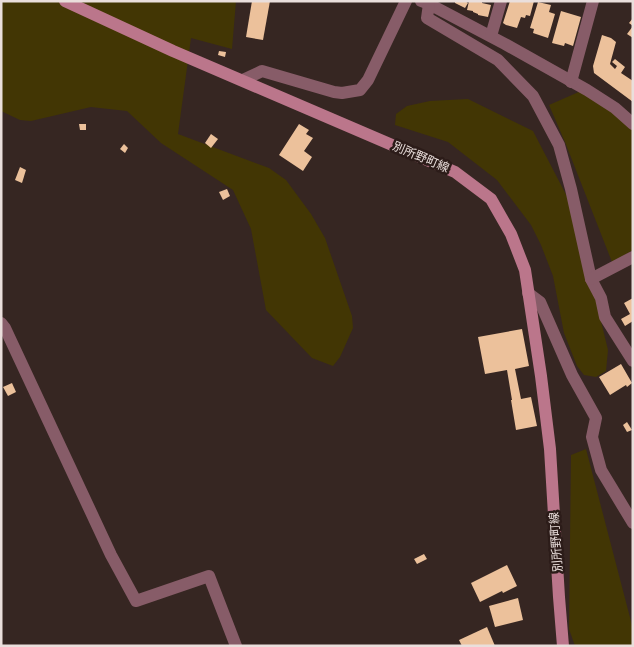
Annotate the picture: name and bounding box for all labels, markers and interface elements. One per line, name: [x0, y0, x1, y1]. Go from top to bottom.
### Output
street label: 別所野町線: [391, 139, 451, 175]
street label: 別所野町線: [547, 512, 565, 572]

